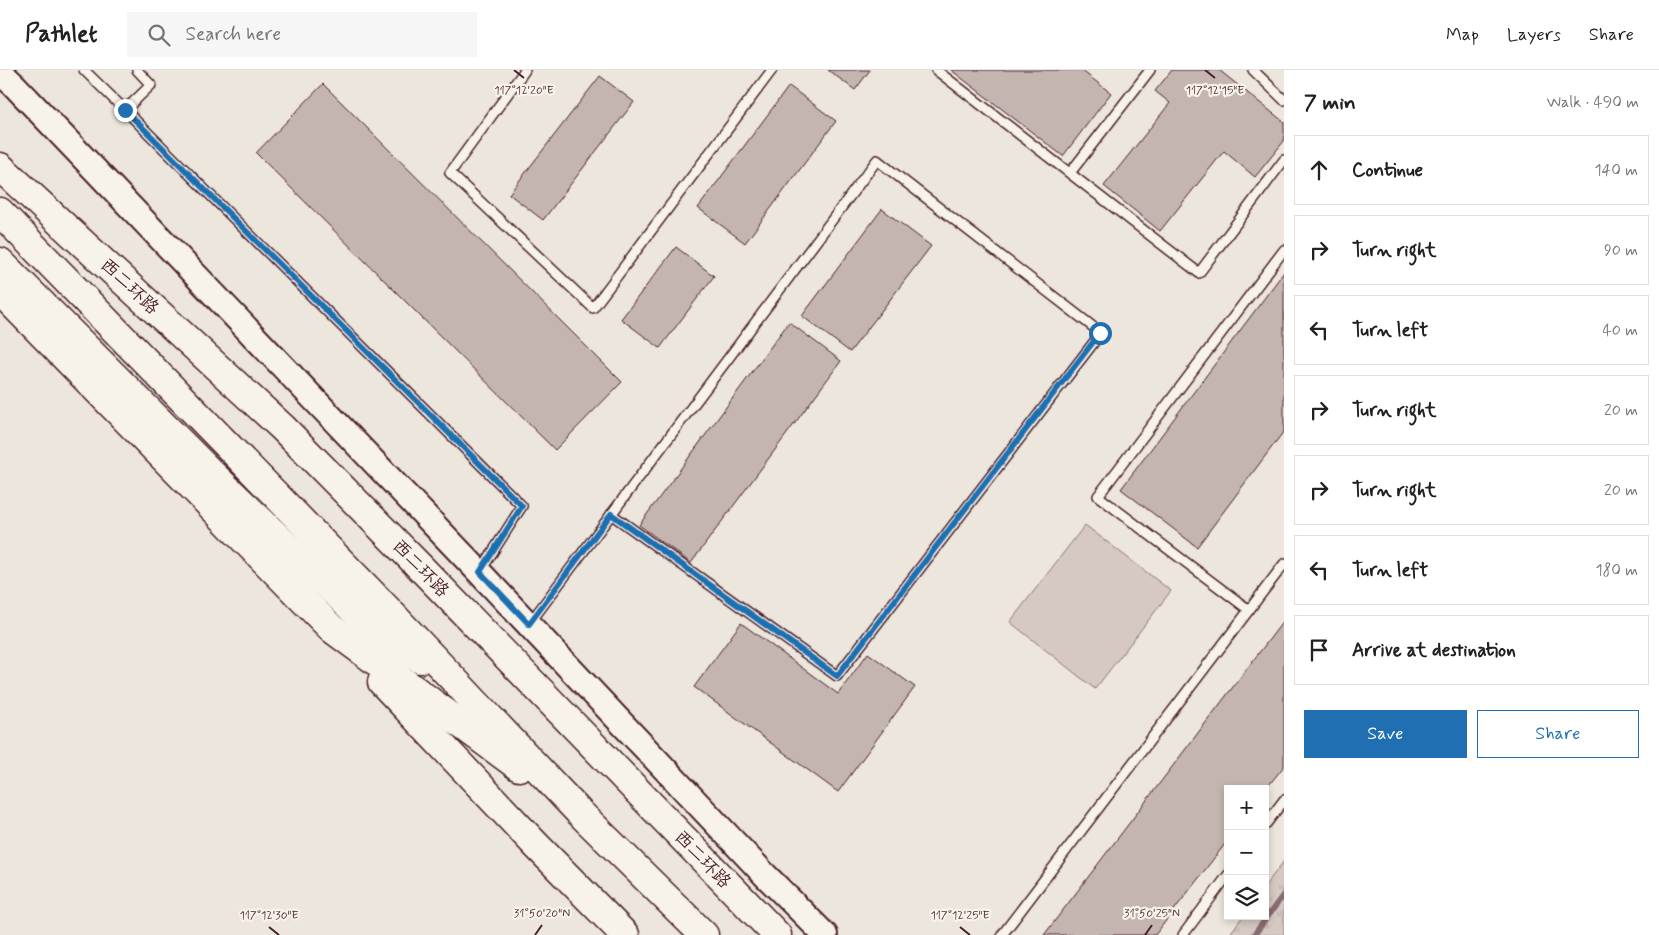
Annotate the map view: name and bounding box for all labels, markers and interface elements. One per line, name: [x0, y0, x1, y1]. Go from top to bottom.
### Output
search box: [127, 12, 477, 57]
text: Pathlet: [25, 19, 97, 50]
icon: search: [145, 21, 173, 49]
text: Search here: [185, 22, 281, 47]
text: Map: [1446, 23, 1479, 47]
text: Layers: [1507, 23, 1561, 47]
text: Share: [1589, 23, 1634, 47]
text: 117°12'20"E: [494, 83, 554, 99]
text: 117°12'15"E: [1186, 83, 1244, 99]
text: 7 min: [1304, 89, 1356, 117]
text: Walk · 490 m: [1547, 92, 1639, 113]
route end: [114, 99, 137, 122]
icon: ahead: [1305, 156, 1333, 184]
text: Continue: [1352, 158, 1423, 183]
text: 140 m: [1594, 160, 1638, 181]
icon: right: [1305, 236, 1333, 264]
text: Turn right: [1352, 238, 1436, 263]
text: 90 m: [1604, 240, 1638, 261]
street label: 西二环路: [95, 253, 164, 320]
icon: left: [1305, 316, 1333, 344]
text: Turn left: [1352, 318, 1428, 343]
text: 40 m: [1602, 320, 1638, 341]
route start: [1089, 322, 1112, 345]
icon: right: [1305, 396, 1333, 424]
text: Turn right: [1352, 398, 1436, 423]
text: 20 m: [1604, 400, 1638, 421]
icon: right: [1305, 476, 1333, 504]
text: Turn right: [1352, 478, 1436, 503]
text: 20 m: [1604, 480, 1638, 501]
street label: 西二环路: [387, 534, 454, 603]
icon: left: [1305, 556, 1333, 584]
text: Turn left: [1352, 558, 1428, 583]
text: 180 m: [1595, 560, 1638, 581]
icon: arrive: [1305, 636, 1333, 664]
text: Arrive at destination: [1352, 638, 1516, 663]
button: Save: [1304, 710, 1467, 758]
button: Share: [1477, 710, 1639, 758]
map controls: [1224, 785, 1269, 920]
button: +: [1224, 785, 1269, 830]
street label: 西二环路: [669, 825, 736, 894]
button: −: [1224, 830, 1269, 875]
button: layers: [1224, 875, 1269, 920]
text: 31°50'20"N: [514, 906, 570, 922]
text: 31°50'25"N: [1124, 906, 1180, 922]
text: 117°12'30"E: [239, 908, 299, 924]
text: 117°12'25"E: [930, 908, 990, 924]

